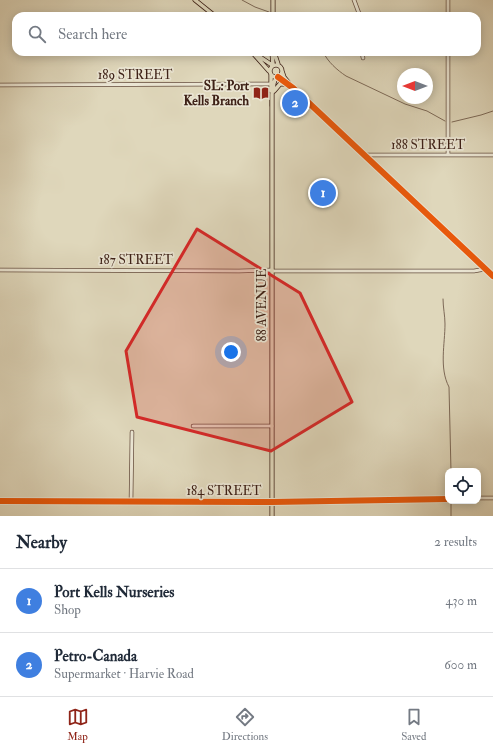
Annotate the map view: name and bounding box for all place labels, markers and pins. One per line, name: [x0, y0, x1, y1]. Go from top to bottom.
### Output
place label: SL: Port Kells Branch: [183, 78, 250, 109]
library icon: SL: Port Kells Branch: [252, 84, 270, 102]
pin: 2: [282, 88, 308, 118]
pin: 1: [310, 178, 336, 208]

